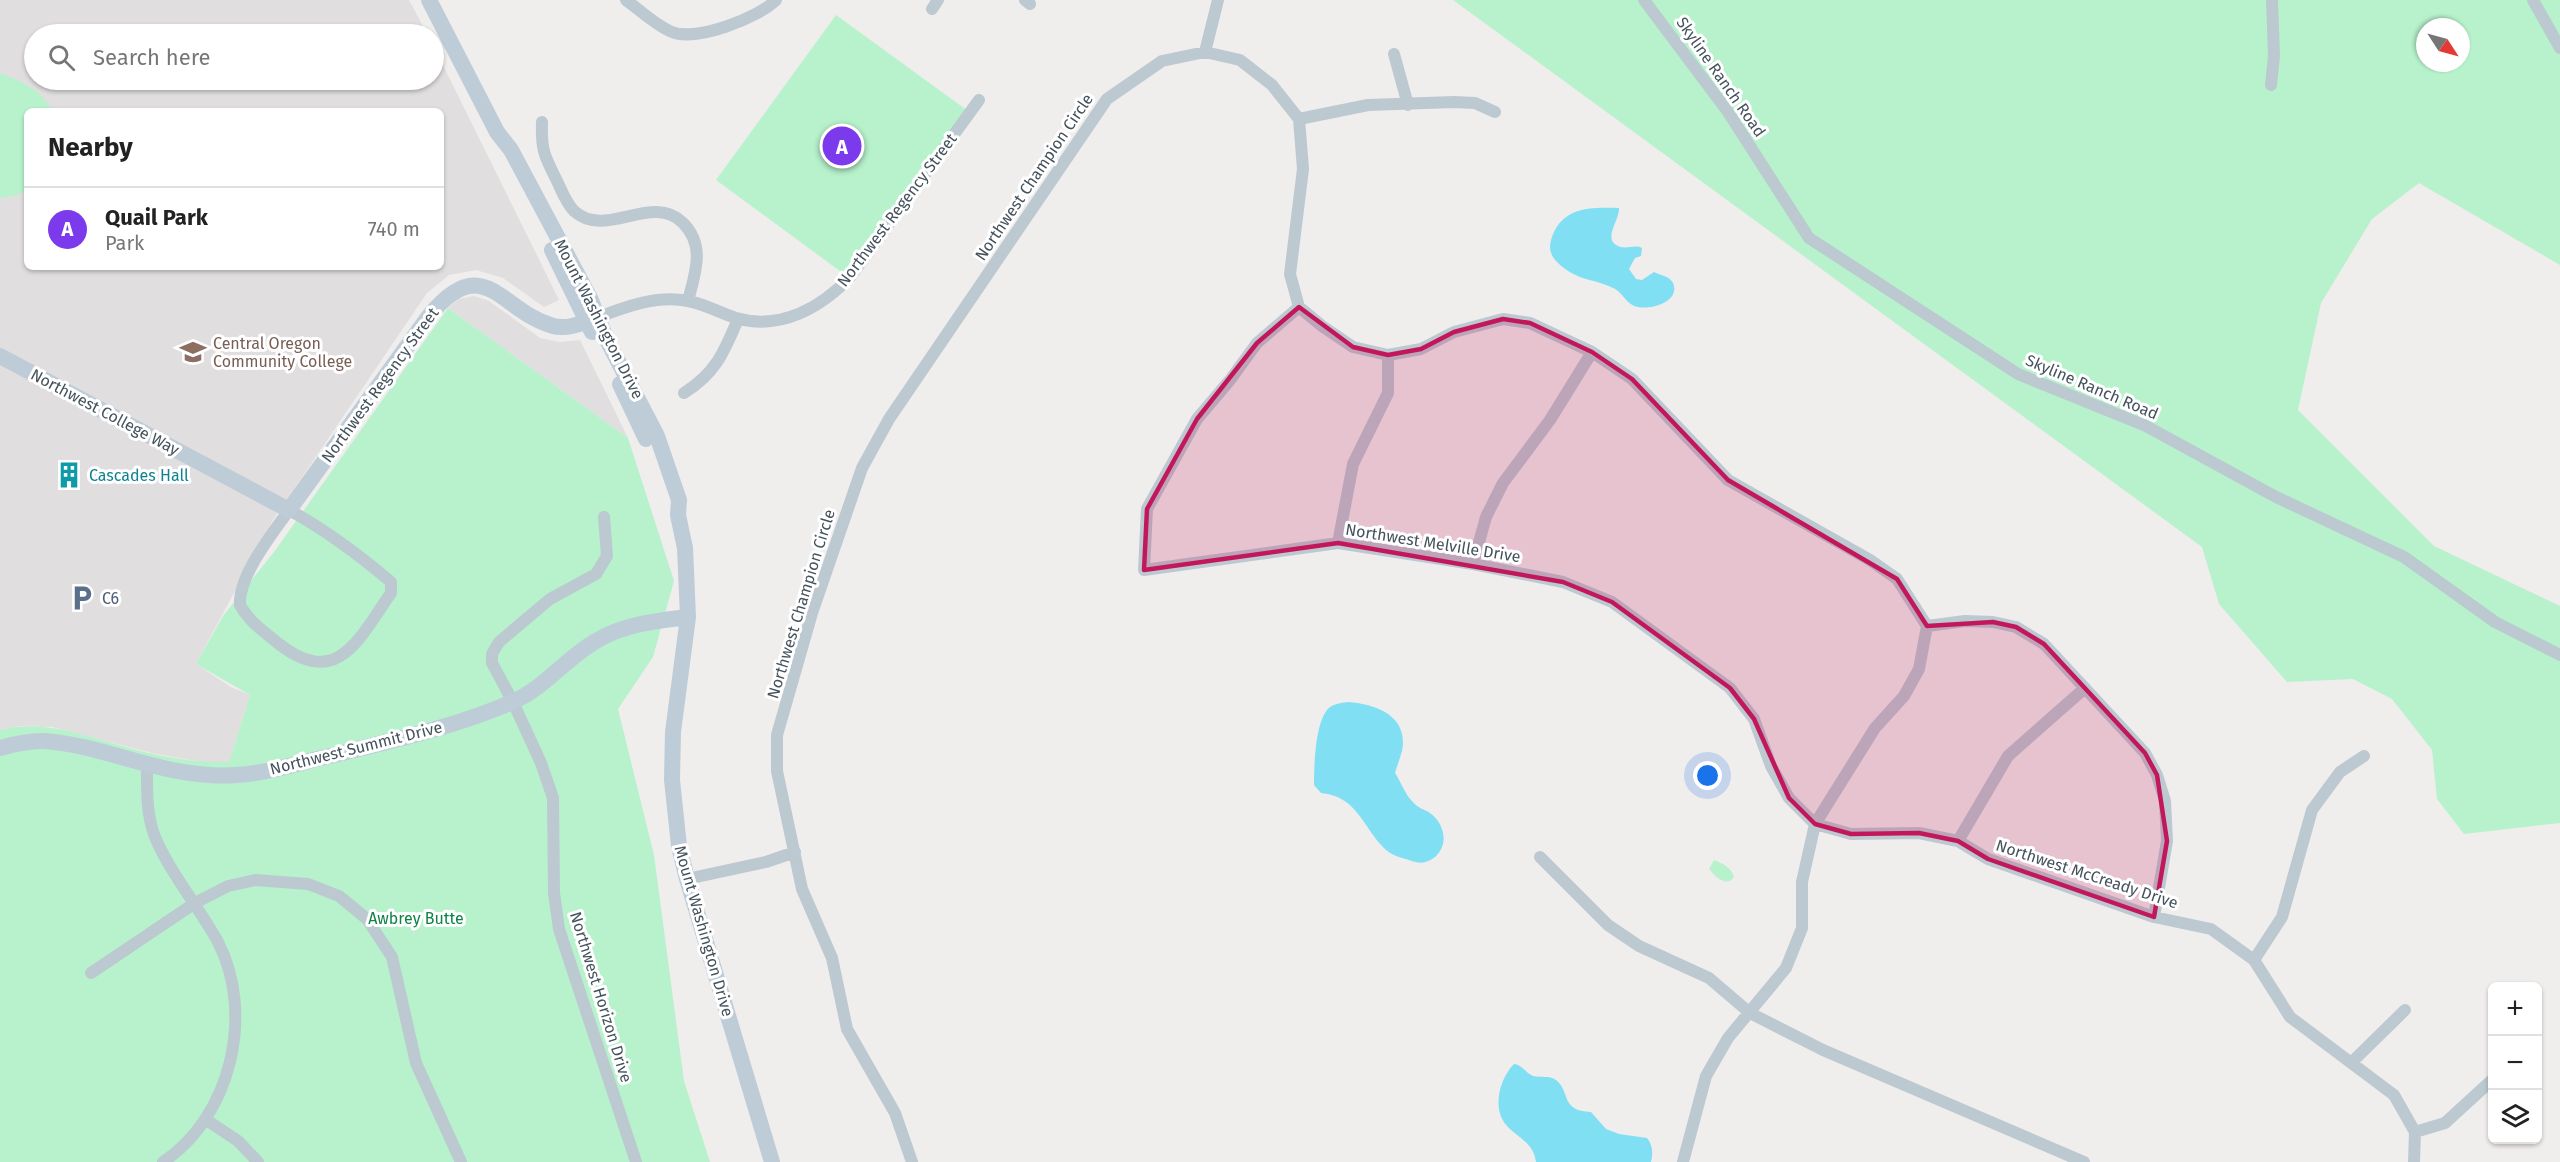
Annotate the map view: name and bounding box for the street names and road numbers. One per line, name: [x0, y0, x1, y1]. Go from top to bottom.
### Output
street label: Skyline Ranch Road: [1672, 13, 1770, 141]
street label: Northwest Champion Circle: [971, 90, 1097, 264]
street label: Northwest Regency Street: [833, 130, 961, 290]
street label: Mount Washington Drive: [550, 236, 648, 402]
street label: Northwest Regency Street: [317, 304, 443, 466]
street label: Skyline Ranch Road: [2023, 350, 2161, 424]
street label: Northwest College Way: [28, 365, 183, 459]
street label: Northwest Champion Circle: [763, 507, 839, 701]
street label: Northwest Melville Drive: [1344, 520, 1522, 566]
street label: Northwest Summit Drive: [268, 717, 444, 779]
street label: Northwest McCready Drive: [1994, 836, 2180, 912]
street label: Mount Washington Drive: [670, 843, 738, 1019]
street label: Northwest Horizon Drive: [566, 909, 636, 1085]

